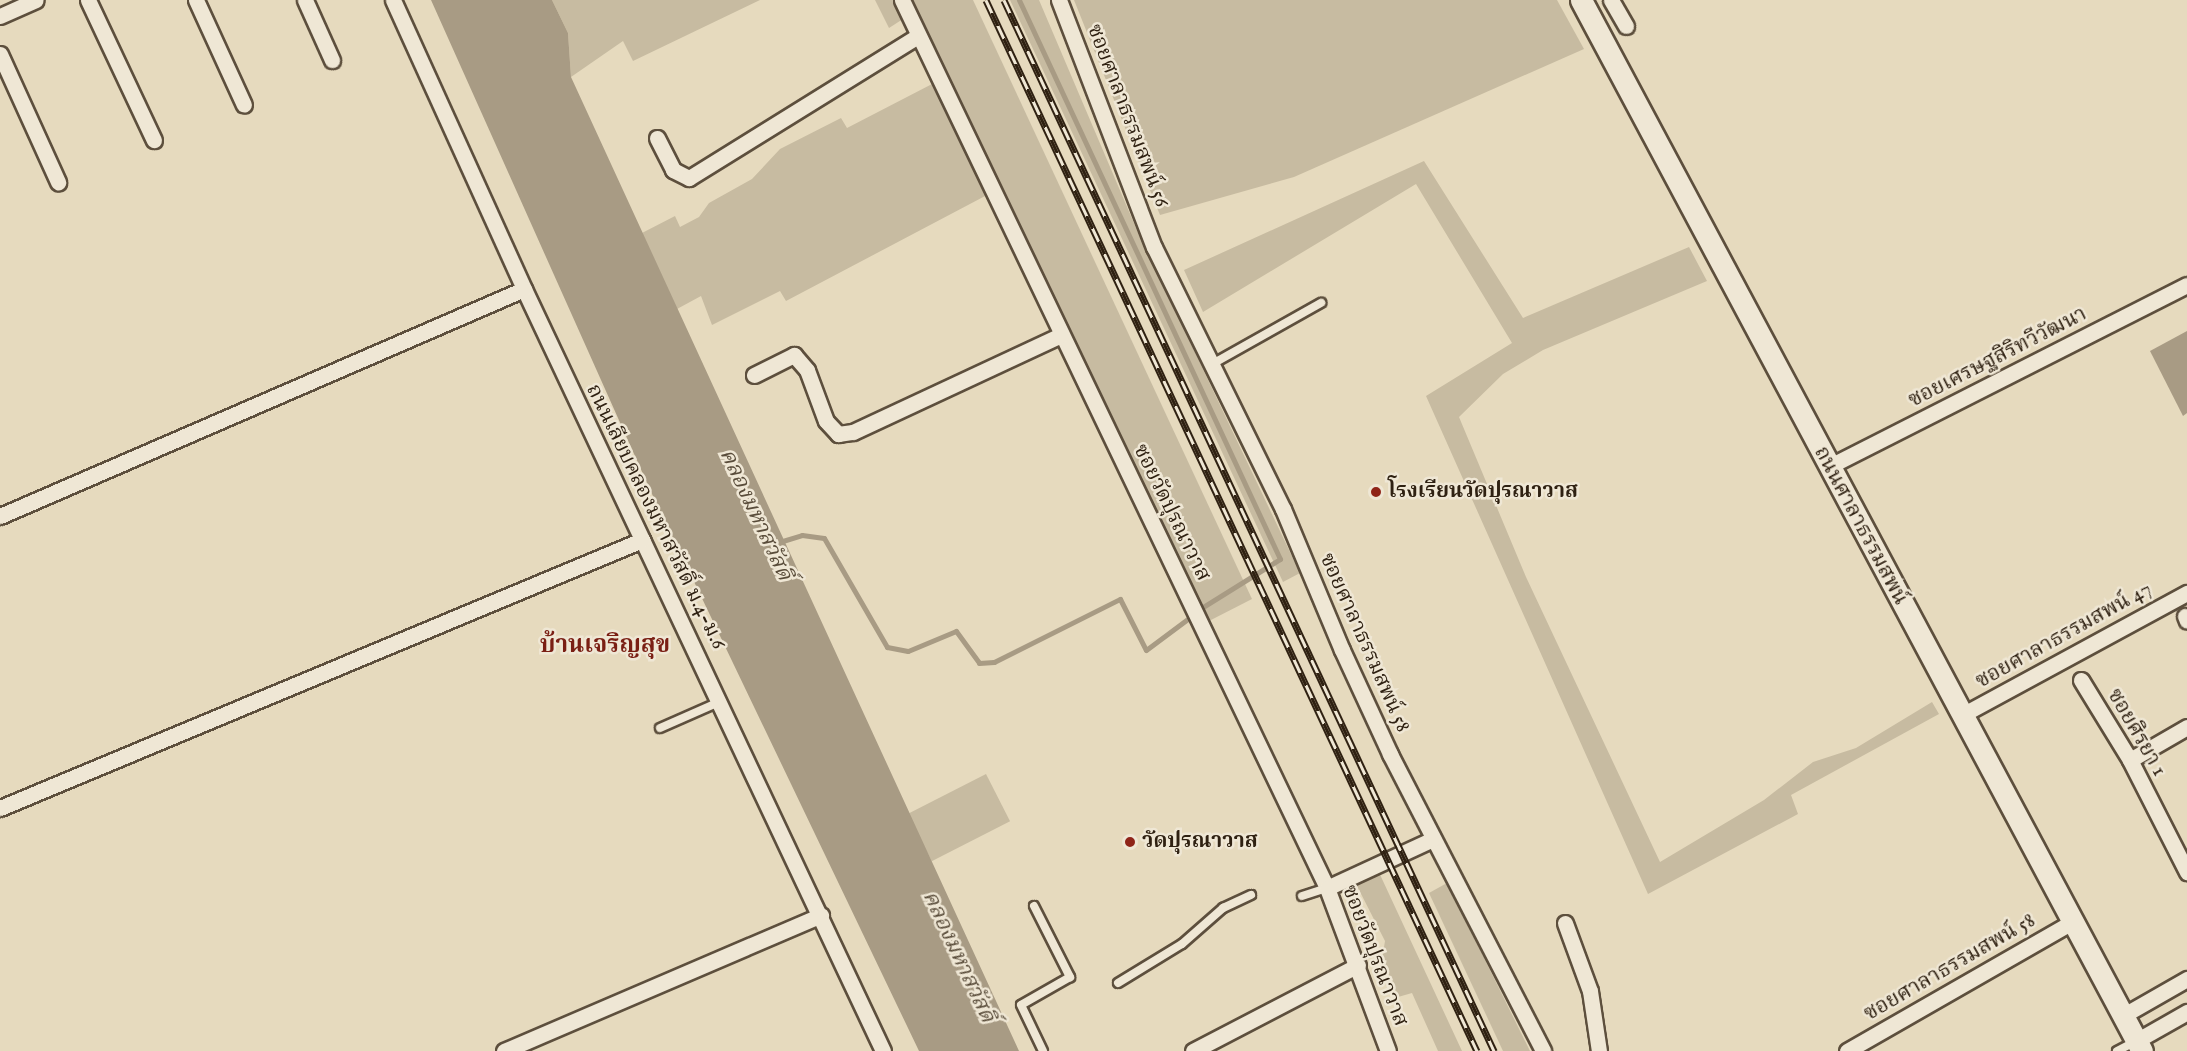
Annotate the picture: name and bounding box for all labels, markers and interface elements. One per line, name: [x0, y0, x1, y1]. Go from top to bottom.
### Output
street label: ซอยศาลาธรรมสพน์ 56: [1080, 21, 1174, 211]
street label: ซอยเศรษฐสิริทวีวัฒนา: [1905, 302, 2091, 414]
street label: ถนนเลียบคลองมหาสวัสดิ์ ม.4-ม.6: [580, 380, 730, 654]
street label: ซอยวัดปุรณาวาส: [1127, 440, 1215, 586]
street label: ถนนศาลาธรรมสพน์: [1808, 442, 1912, 610]
water label: คลองมหาสวัสดิ์: [713, 445, 797, 585]
place label: โรงเรียนวัดปุรณาวาส: [1388, 479, 1578, 505]
marker: โรงเรียนวัดปุรณาวาส: [1369, 485, 1383, 499]
street label: ซอยศาลาธรรมสพน์ 58: [1313, 550, 1415, 736]
street label: ซอยศาลาธรรมสพน์ 47: [1972, 577, 2156, 695]
district label: บ้านเจริญสุข: [540, 632, 670, 660]
street label: ซอยศิรยา 1: [2101, 685, 2171, 781]
place label: วัดปุรณาวาส: [1142, 829, 1258, 855]
marker: วัดปุรณาวาส: [1123, 835, 1137, 849]
street label: ซอยวัดปุรณาวาส: [1335, 882, 1413, 1030]
water label: คลองมหาสวัสดิ์: [916, 887, 1000, 1027]
street label: ซอยศาลาธรรมสพน์ 58: [1860, 909, 2040, 1027]

